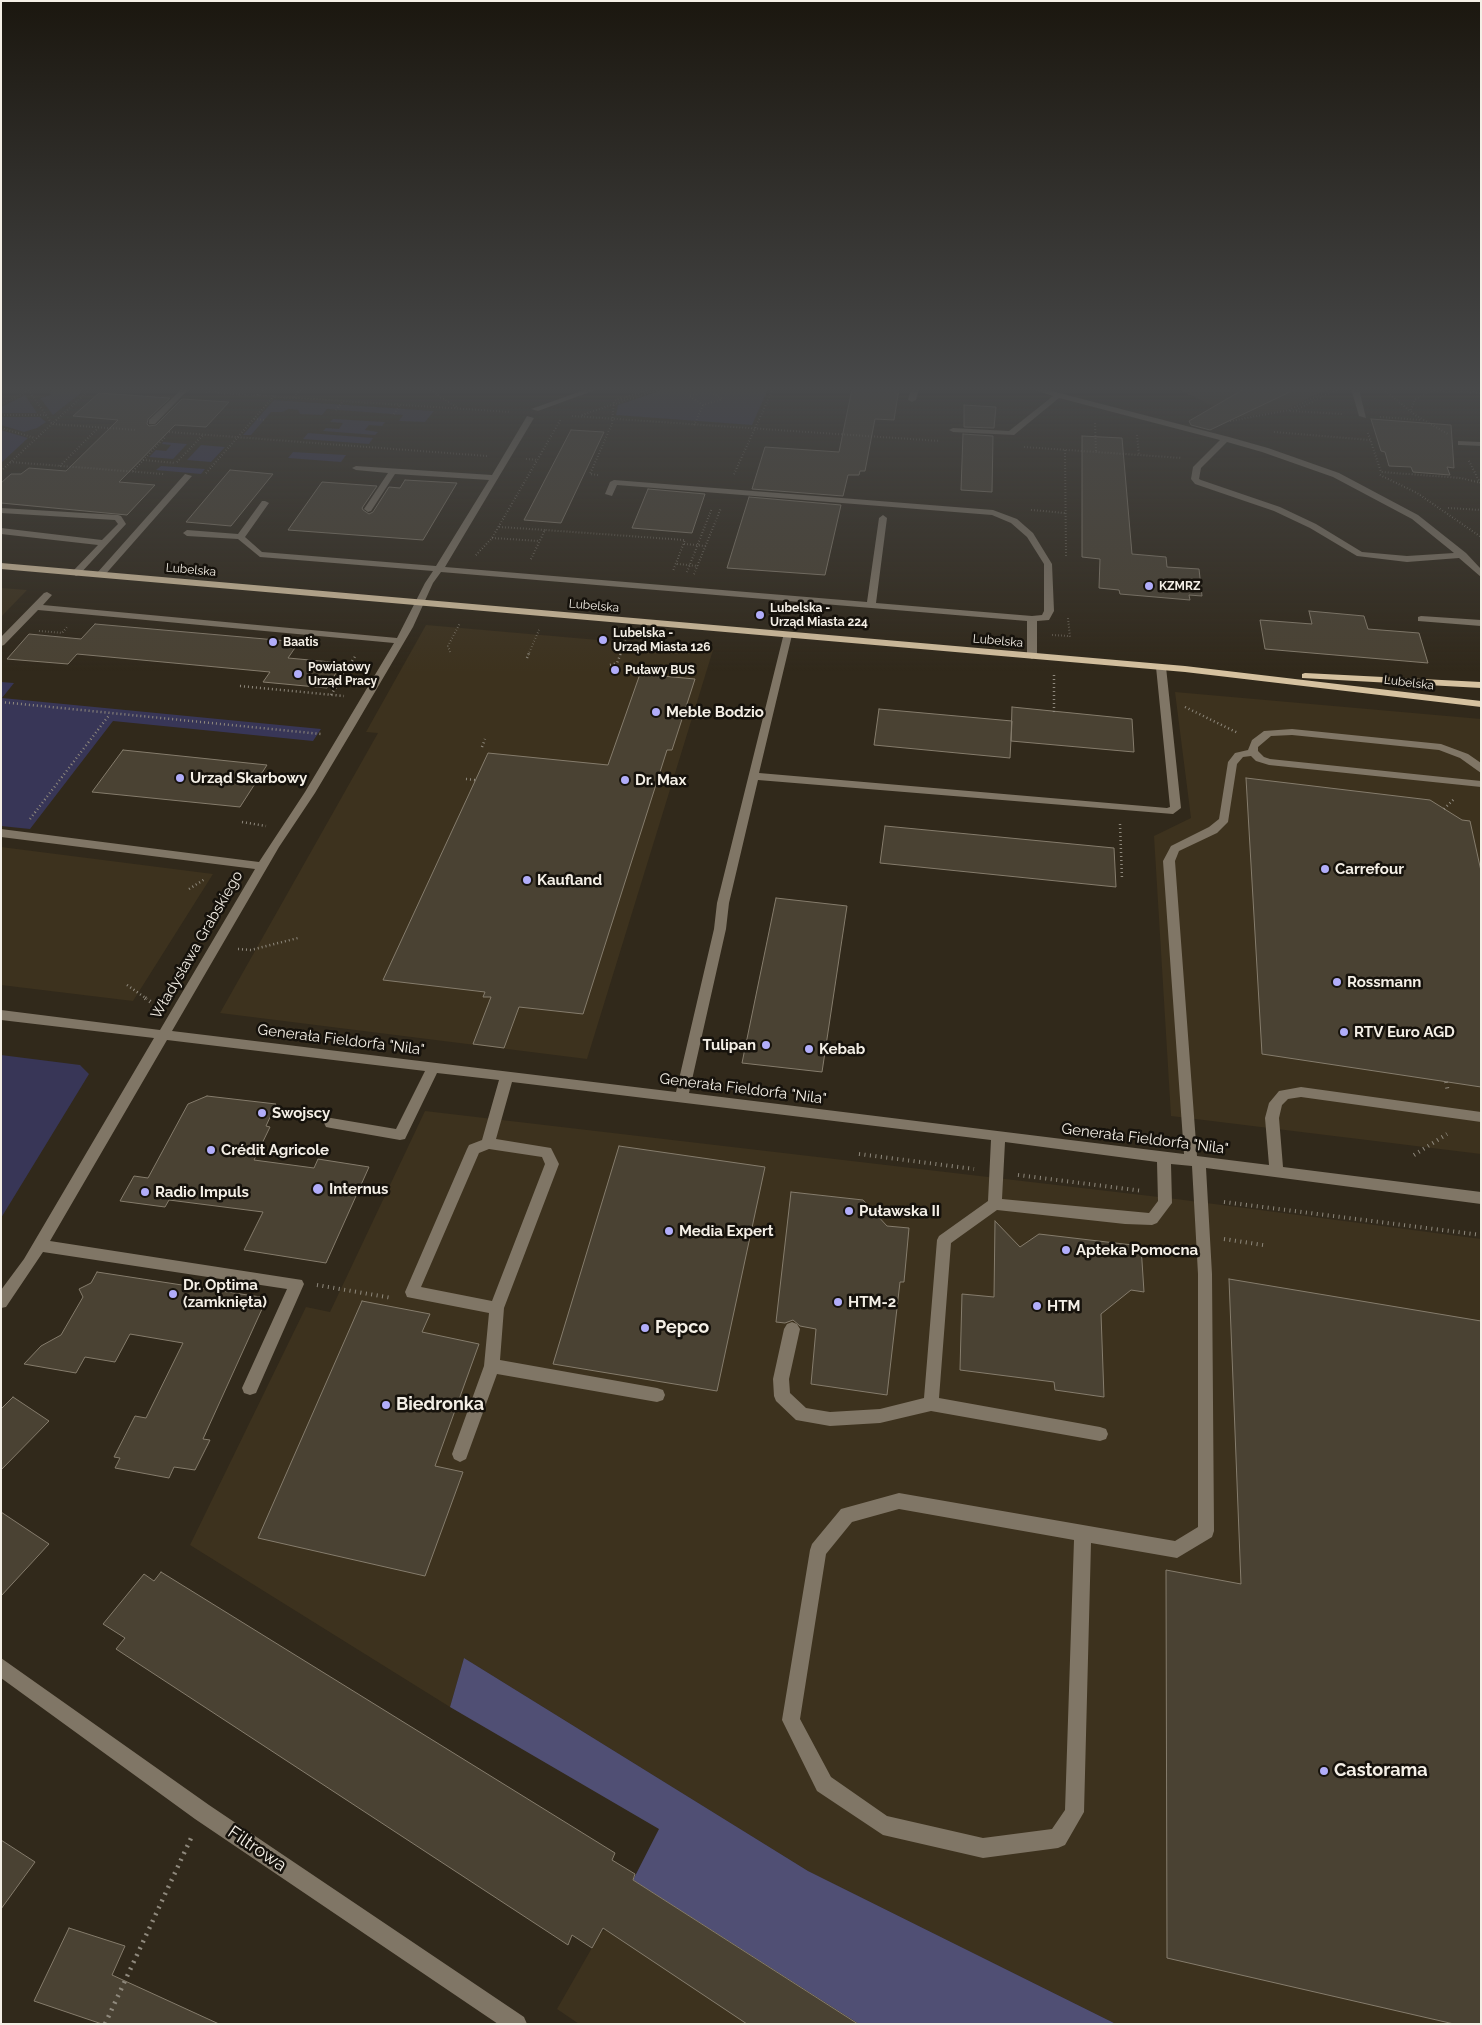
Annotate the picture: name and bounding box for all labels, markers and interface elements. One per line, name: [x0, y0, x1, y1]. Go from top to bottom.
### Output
street label: Lubelska: [165, 561, 217, 579]
place label: KZMRZ: [1159, 579, 1200, 593]
marker: KZMRZ: [1143, 580, 1155, 592]
street label: Lubelska: [568, 597, 620, 615]
place label: Lubelska - Urząd Miasta 224: [770, 601, 868, 629]
marker: Lubelska - Urząd Miasta 224: [754, 609, 766, 621]
place label: Lubelska - Urząd Miasta 126: [613, 626, 711, 654]
street label: Lubelska: [972, 632, 1024, 650]
marker: Lubelska - Urząd Miasta 126: [597, 634, 609, 646]
place label: Baatis: [283, 635, 318, 649]
marker: Baatis: [267, 636, 279, 648]
place label: Powiatowy Urząd Pracy: [308, 660, 377, 688]
place label: Puławy BUS: [625, 663, 695, 677]
marker: Puławy BUS: [609, 664, 621, 676]
marker: Powiatowy Urząd Pracy: [292, 668, 304, 680]
street label: Lubelska: [1383, 673, 1435, 693]
place label: Meble Bodzio: [666, 703, 764, 721]
marker: Meble Bodzio: [650, 706, 662, 718]
place label: Urząd Skarbowy: [190, 769, 307, 787]
place label: Dr. Max: [635, 771, 686, 789]
marker: Urząd Skarbowy: [174, 772, 186, 784]
marker: Dr. Max: [619, 774, 631, 786]
place label: Carrefour: [1335, 860, 1404, 878]
marker: Carrefour: [1319, 863, 1331, 875]
street label: Władysława Grabskiego: [147, 868, 247, 1022]
place label: Kaufland: [537, 871, 602, 889]
marker: Kaufland: [521, 874, 533, 886]
place label: Rossmann: [1347, 973, 1421, 991]
marker: Rossmann: [1331, 976, 1343, 988]
street label: Generała Fieldorfa "Nila": [257, 1021, 425, 1059]
place label: RTV Euro AGD: [1354, 1023, 1455, 1041]
marker: RTV Euro AGD: [1338, 1026, 1350, 1038]
place label: Tulipan: [703, 1036, 756, 1054]
marker: Tulipan: [760, 1039, 772, 1051]
place label: Kebab: [819, 1040, 865, 1058]
marker: Kebab: [803, 1043, 815, 1055]
street label: Generała Fieldorfa "Nila": [659, 1070, 827, 1108]
place label: Swojscy: [272, 1104, 330, 1122]
marker: Swojscy: [256, 1107, 268, 1119]
street label: Generała Fieldorfa "Nila": [1061, 1120, 1229, 1158]
place label: Crédit Agricole: [221, 1141, 329, 1159]
marker: Crédit Agricole: [205, 1144, 217, 1156]
place label: Internus: [329, 1180, 389, 1198]
marker: Internus: [311, 1182, 325, 1196]
place label: Radio Impuls: [155, 1183, 249, 1201]
marker: Radio Impuls: [139, 1186, 151, 1198]
place label: Puławska II: [859, 1202, 940, 1220]
marker: Puławska II: [843, 1205, 855, 1217]
place label: Media Expert: [679, 1222, 774, 1240]
marker: Media Expert: [663, 1225, 675, 1237]
place label: Apteka Pomocna: [1076, 1241, 1198, 1259]
marker: Apteka Pomocna: [1060, 1244, 1072, 1256]
place label: Dr. Optima (zamknięta): [183, 1276, 267, 1311]
marker: Dr. Optima (zamknięta): [167, 1288, 179, 1300]
place label: HTM-2: [848, 1293, 896, 1311]
marker: HTM-2: [832, 1296, 844, 1308]
place label: HTM: [1047, 1297, 1080, 1315]
marker: HTM: [1031, 1300, 1043, 1312]
place label: Pepco: [655, 1317, 709, 1339]
marker: Pepco: [639, 1322, 651, 1334]
place label: Biedronka: [396, 1394, 484, 1416]
marker: Biedronka: [380, 1399, 392, 1411]
place label: Castorama: [1334, 1760, 1428, 1782]
marker: Castorama: [1318, 1765, 1330, 1777]
street label: Filtrowa: [224, 1822, 290, 1876]

